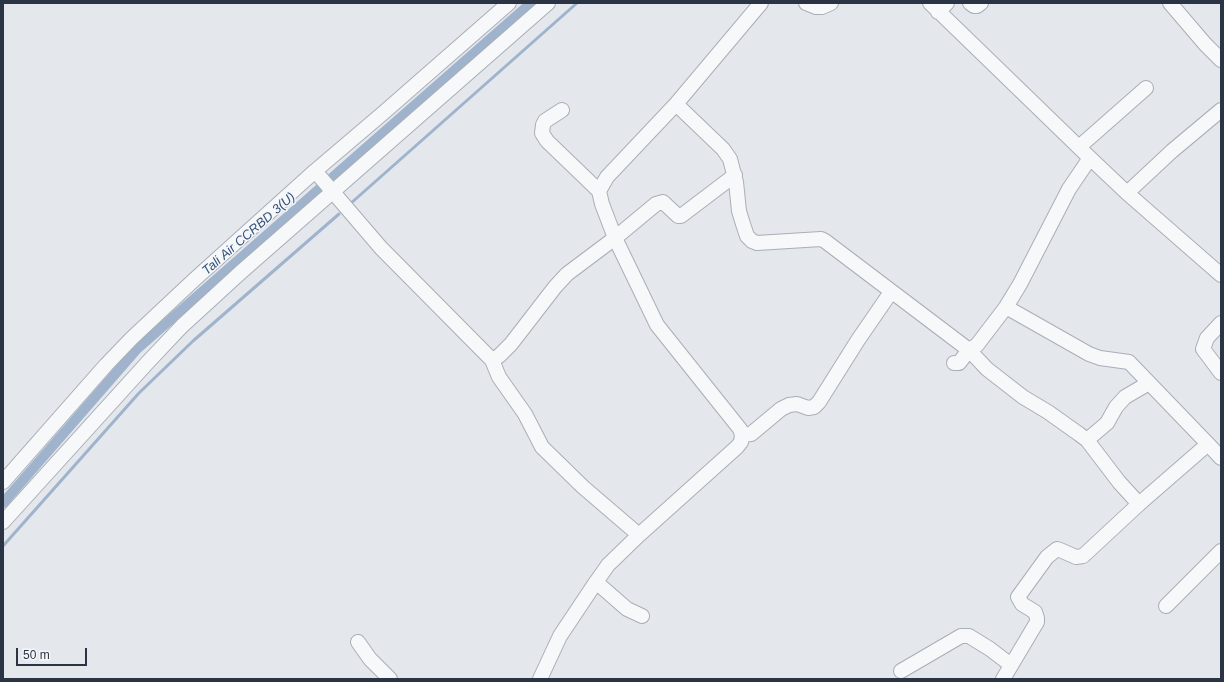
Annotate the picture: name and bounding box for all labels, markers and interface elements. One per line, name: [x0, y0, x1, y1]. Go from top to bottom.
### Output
water label: Tali Air CCRBD 3(U): [199, 189, 299, 279]
scale bar: [18, 640, 89, 666]
text: 50 m: [23, 648, 50, 662]

